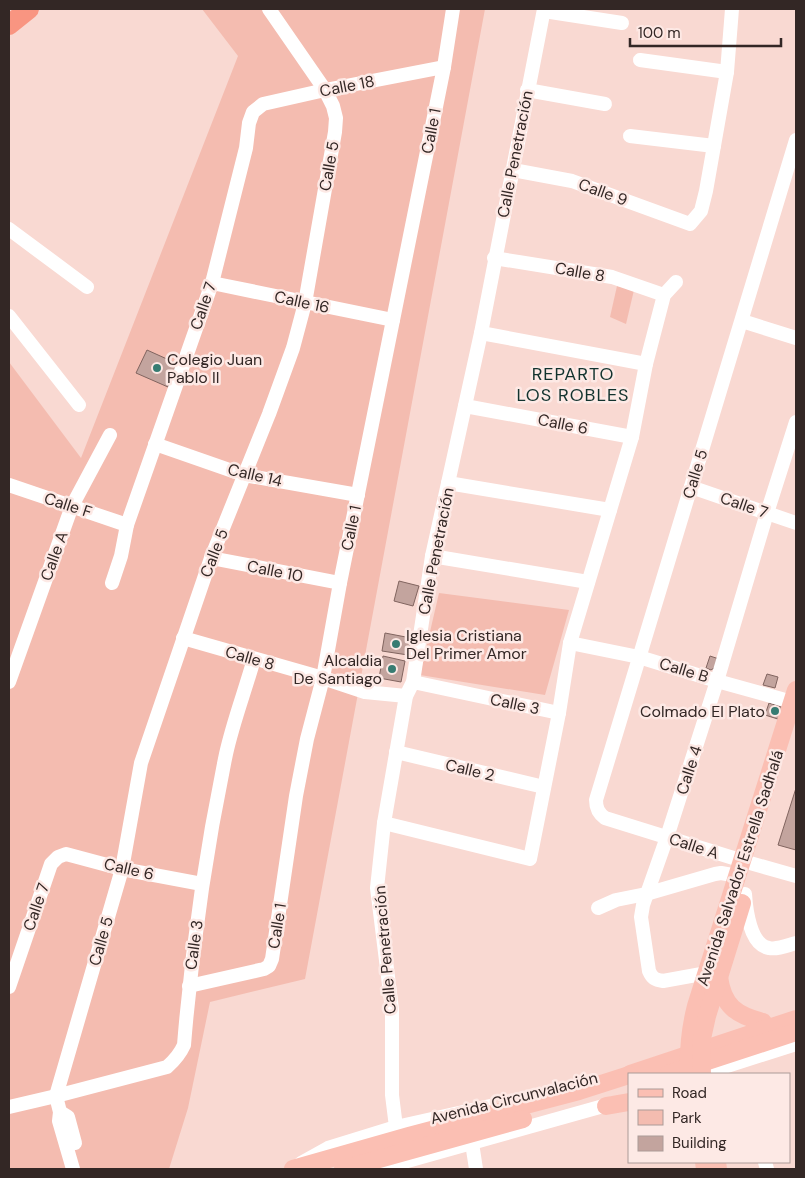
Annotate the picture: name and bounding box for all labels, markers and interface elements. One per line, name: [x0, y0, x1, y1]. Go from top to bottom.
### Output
scale bar: [630, 15, 781, 47]
text: 100 m: [638, 23, 681, 43]
street label: Calle 18: [318, 70, 376, 102]
street label: Calle Penetración: [492, 89, 538, 219]
street label: Calle 1: [416, 107, 446, 155]
street label: Calle 5: [314, 139, 344, 193]
street label: Calle 9: [576, 173, 630, 211]
street label: Calle 8: [553, 257, 607, 287]
street label: Calle 7: [185, 279, 221, 333]
street label: Calle 16: [273, 286, 331, 318]
place label: Colegio Juan Pablo II: [167, 349, 262, 388]
marker: Colegio Juan Pablo II: [151, 362, 163, 374]
district label: REPARTO LOS ROBLES: [516, 362, 630, 407]
street label: Calle 6: [536, 409, 590, 439]
street label: Calle 5: [678, 447, 712, 501]
street label: Calle 14: [226, 459, 285, 492]
street label: Calle Penetración: [413, 486, 459, 616]
street label: Calle F: [41, 487, 95, 523]
street label: Calle 7: [717, 487, 771, 523]
street label: Calle 1: [336, 503, 366, 553]
street label: Calle 5: [195, 526, 233, 580]
street label: Calle A: [35, 528, 73, 584]
street label: Calle 10: [245, 555, 305, 587]
place label: Iglesia Cristiana Del Primer Amor: [406, 625, 527, 664]
marker: Iglesia Cristiana Del Primer Amor: [390, 638, 402, 650]
street label: Calle 8: [223, 641, 277, 675]
place label: Alcaldia De Santiago: [294, 650, 382, 689]
street label: Calle B: [657, 653, 711, 687]
marker: Alcaldia De Santiago: [386, 663, 398, 675]
street label: Calle 3: [488, 689, 542, 719]
place label: Colmado El Plato: [640, 701, 765, 722]
marker: Colmado El Plato: [769, 705, 781, 717]
street label: Calle 4: [671, 743, 707, 797]
street label: Avenida Salvador Estrella Sadhalá: [692, 747, 788, 989]
street label: Calle 2: [443, 754, 497, 786]
street label: Calle A: [666, 828, 722, 864]
street label: Calle 6: [102, 853, 156, 885]
street label: Calle 7: [18, 880, 54, 934]
street label: Calle Penetración: [369, 885, 401, 1015]
street label: Calle 1: [263, 902, 291, 950]
street label: Calle 5: [84, 914, 118, 968]
street label: Calle 3: [180, 919, 208, 971]
street label: Avenida Circunvalación: [428, 1067, 600, 1129]
legend: [628, 1073, 790, 1163]
text: Road: [672, 1083, 707, 1103]
text: Park: [672, 1108, 702, 1128]
text: Building: [672, 1133, 727, 1153]

